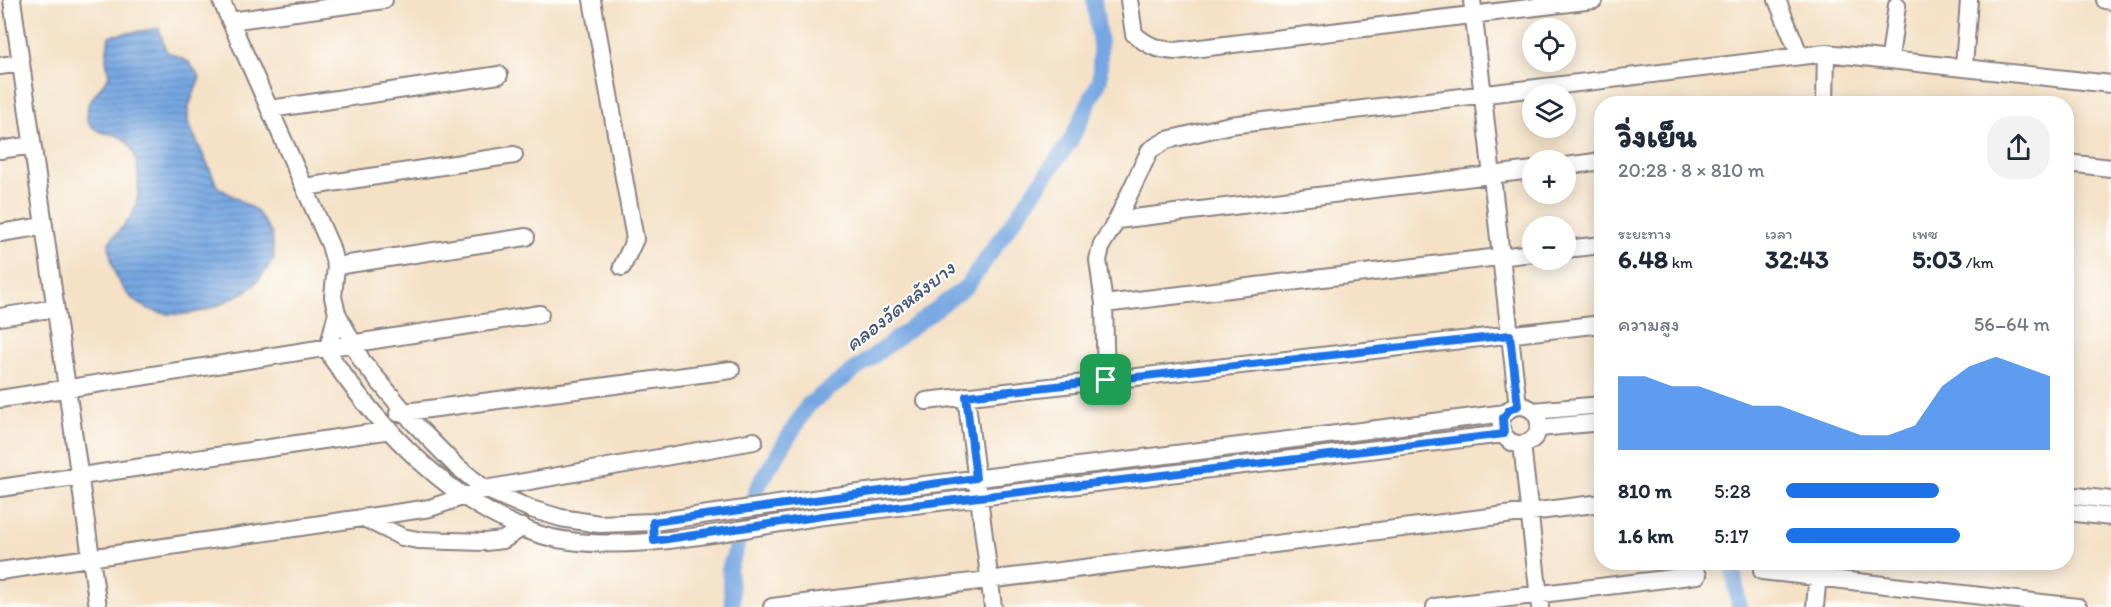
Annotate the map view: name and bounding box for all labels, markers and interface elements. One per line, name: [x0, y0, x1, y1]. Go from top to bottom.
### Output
map controls: [1522, 18, 1576, 270]
button: locate: [1522, 18, 1576, 72]
button: layers: [1522, 84, 1576, 138]
text: วิ่งเย็น: [1618, 116, 1697, 155]
button: share: [1987, 116, 2050, 179]
button: +: [1522, 150, 1576, 204]
text: 20:28 · 8 × 810 m: [1618, 158, 1765, 182]
button: −: [1522, 216, 1576, 270]
text: ระยะทาง: [1618, 224, 1671, 243]
text: เวลา: [1765, 224, 1793, 243]
text: เพซ: [1912, 224, 1938, 243]
text: 6.48: [1618, 243, 1668, 275]
text: 32:43: [1765, 243, 1829, 275]
text: 5:03: [1912, 243, 1962, 275]
text: km: [1668, 253, 1693, 272]
text: /km: [1962, 253, 1994, 272]
water label: คลองวัดหลังบาง: [840, 254, 960, 356]
text: ความสูง: [1618, 312, 1680, 336]
text: 56–64 m: [1974, 312, 2050, 336]
pin: [1080, 354, 1131, 405]
icon: arrive: [1089, 363, 1122, 396]
text: 810 m: [1618, 479, 1672, 503]
text: 5:28: [1714, 479, 1751, 503]
text: 1.6 km: [1618, 524, 1674, 548]
text: 5:17: [1714, 524, 1749, 548]

